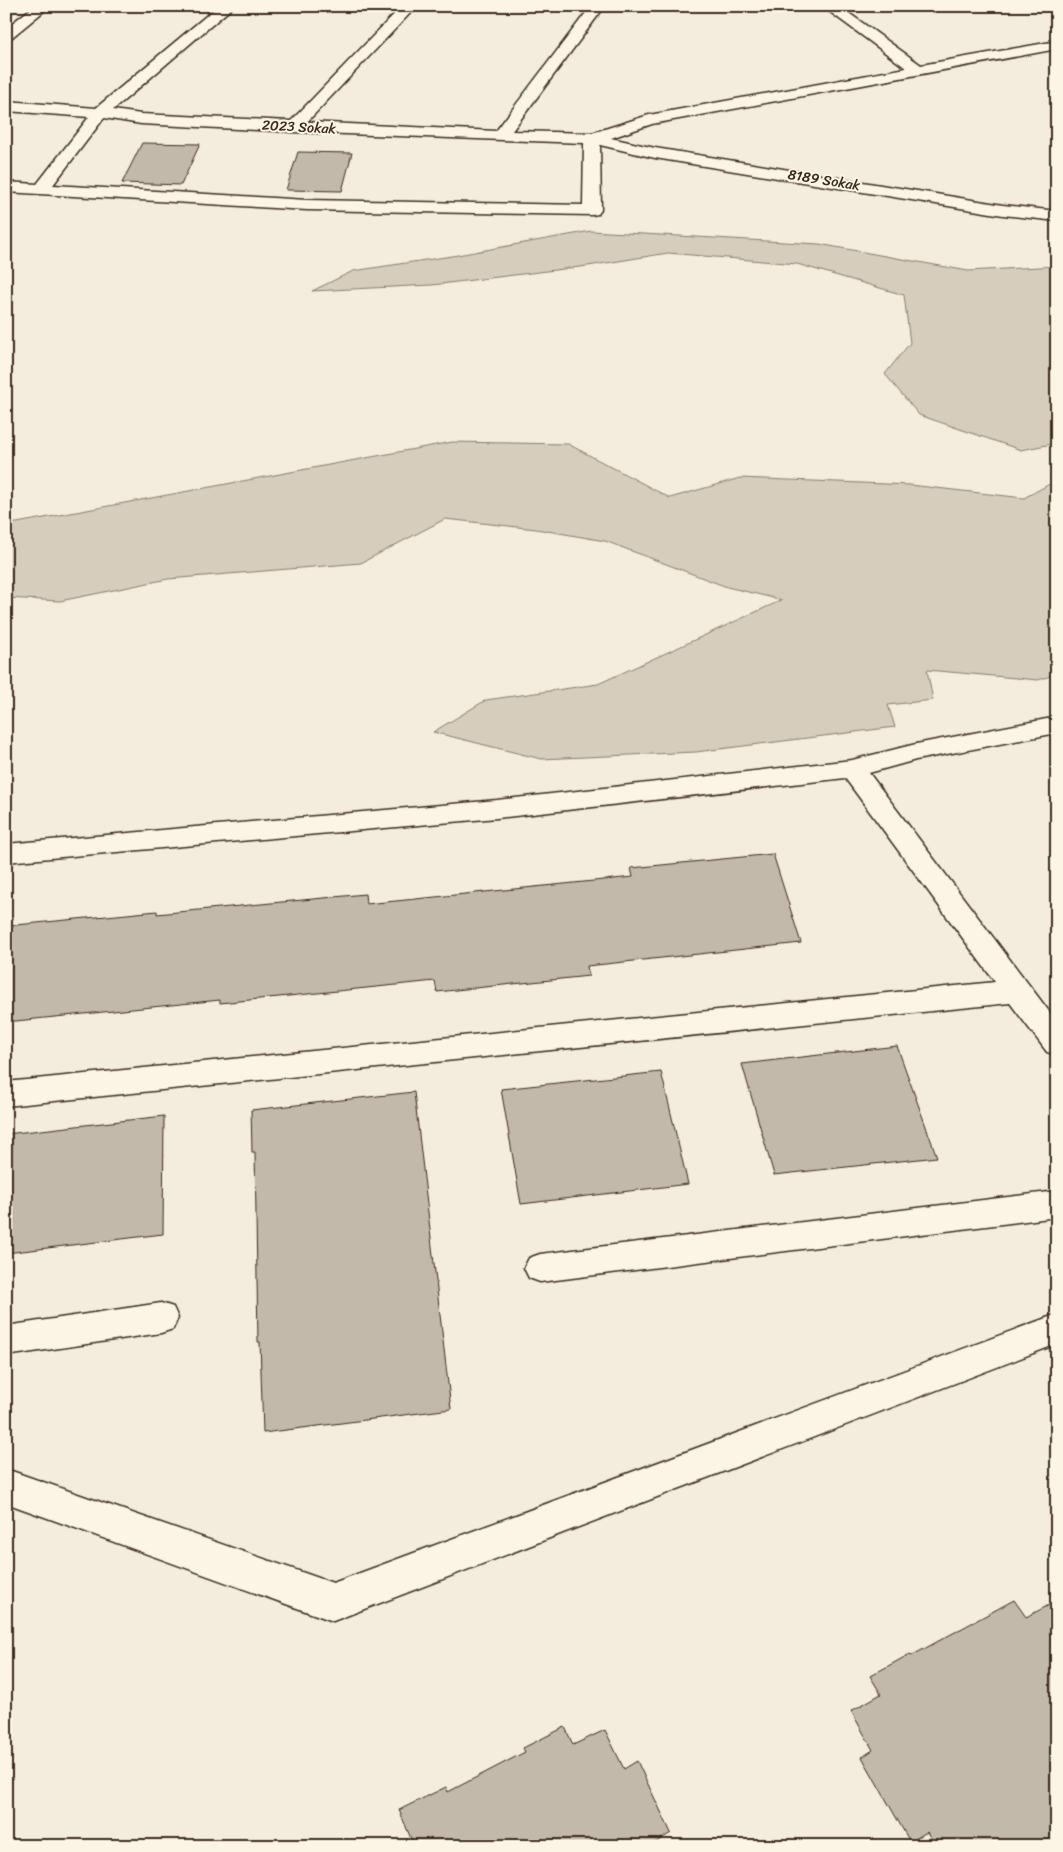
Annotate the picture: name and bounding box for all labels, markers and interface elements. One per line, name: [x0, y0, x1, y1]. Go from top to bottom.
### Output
street label: 2023 Sokak: [261, 113, 337, 141]
street label: 8189 Sokak: [786, 162, 863, 198]

